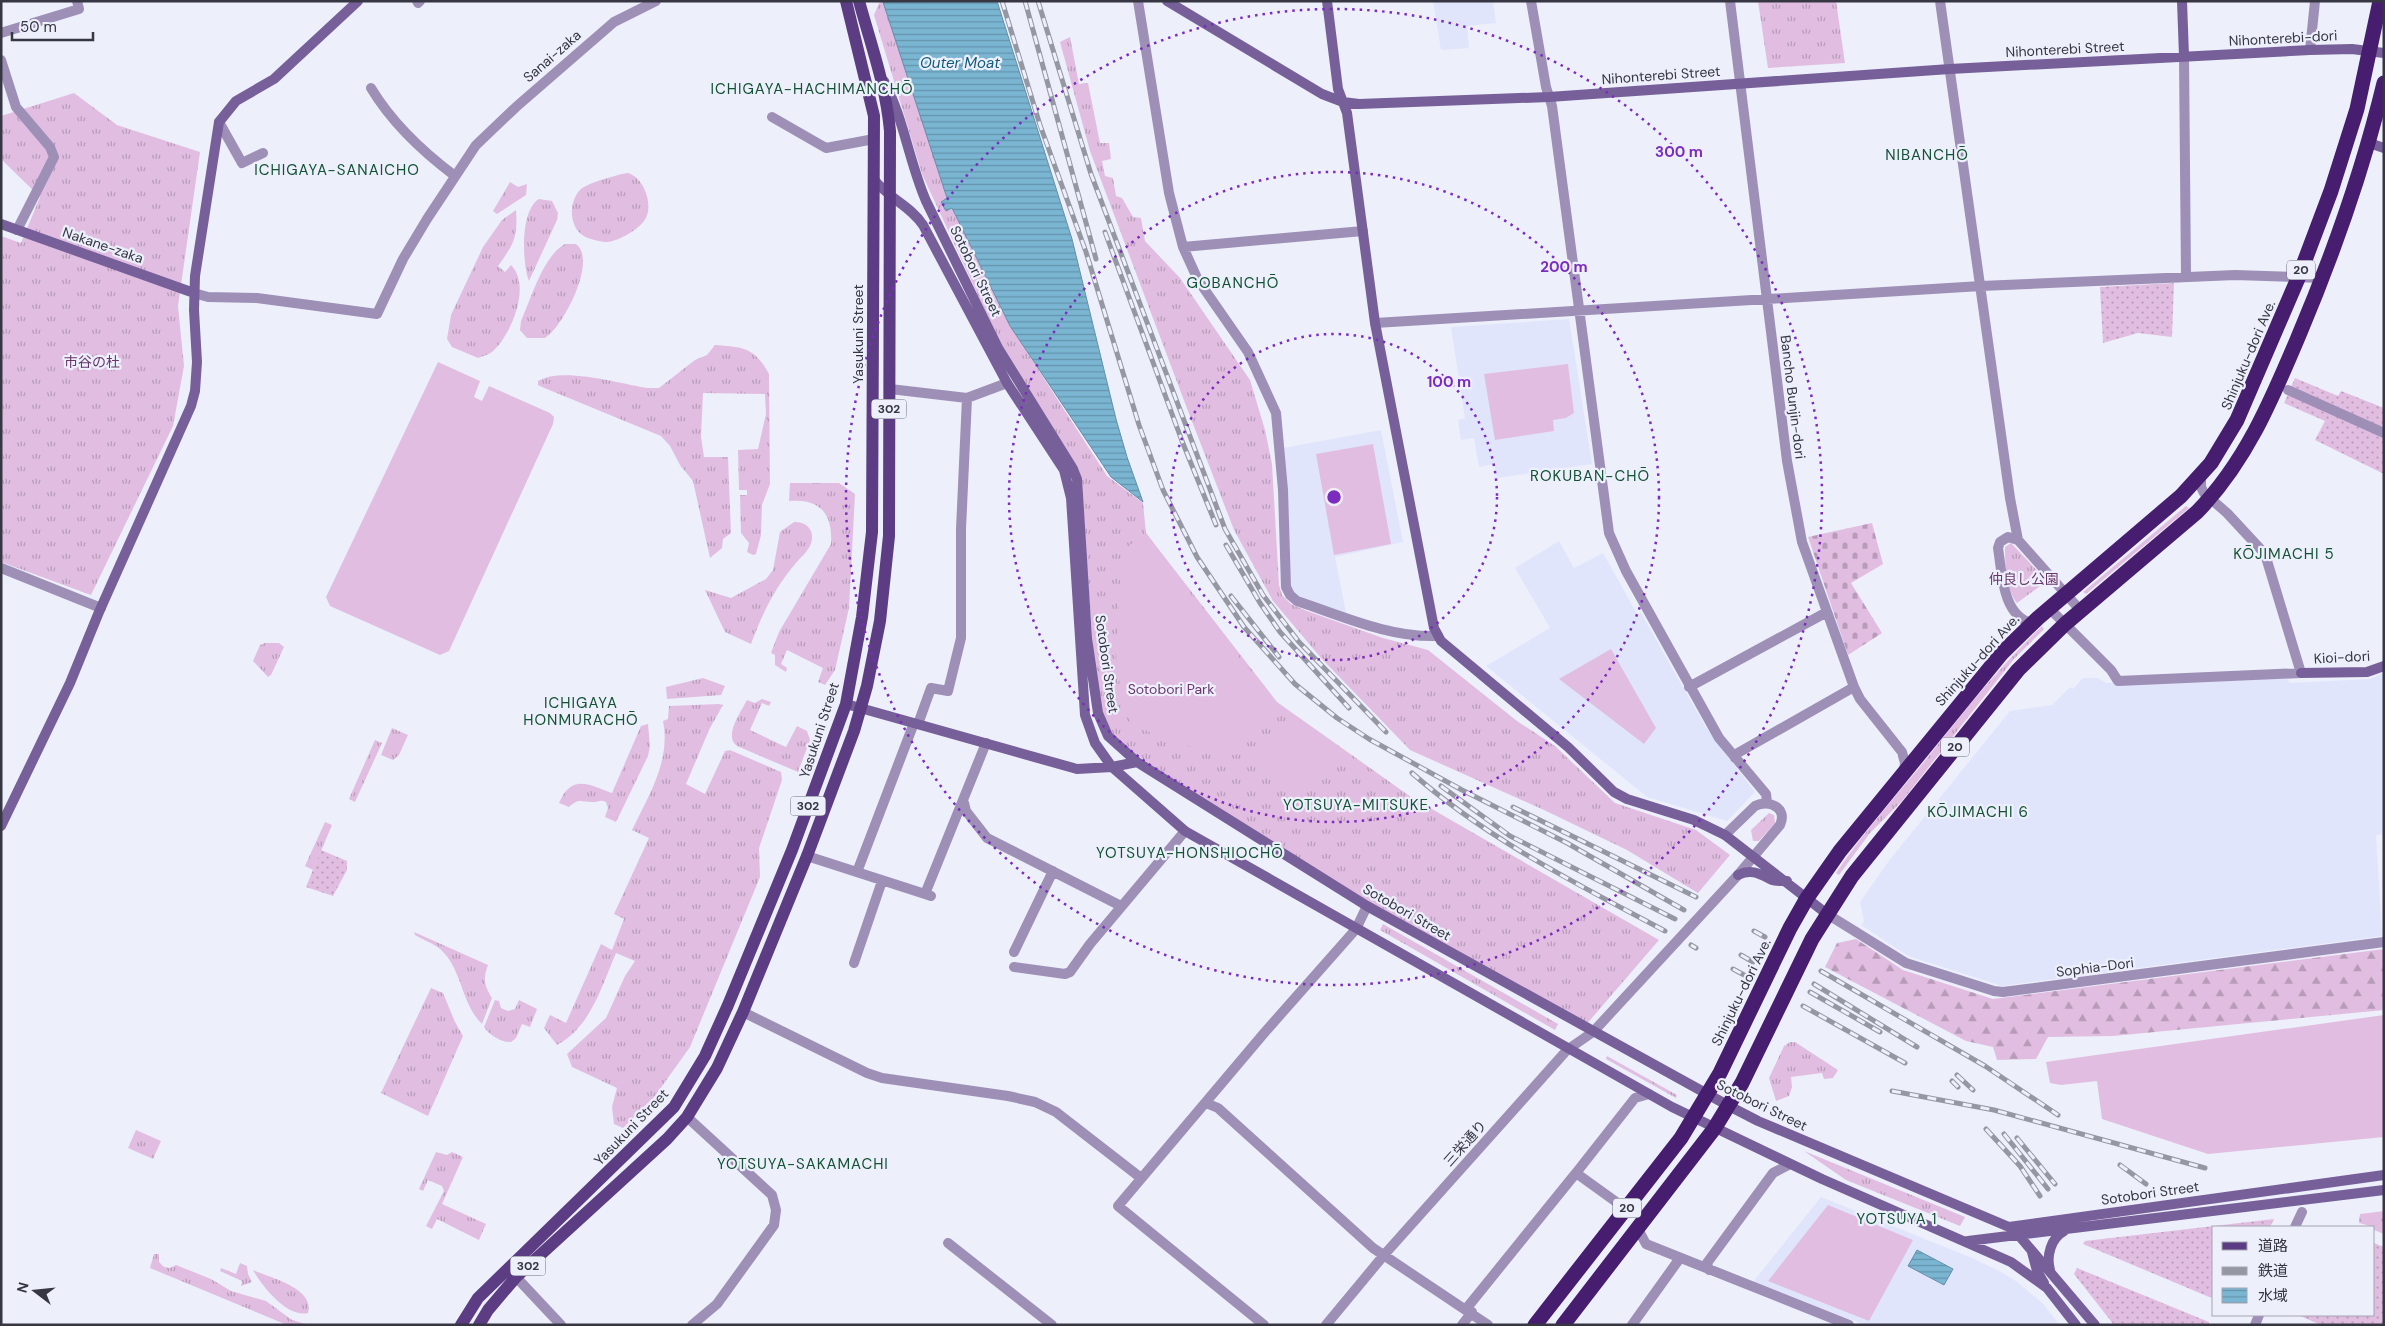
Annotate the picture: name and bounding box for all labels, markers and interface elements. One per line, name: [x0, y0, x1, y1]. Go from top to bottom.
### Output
scale bar: [12, 10, 94, 42]
text: 50 m: [20, 17, 57, 37]
street label: Sanai-zaka: [519, 26, 585, 86]
street label: Nihonterebi-dori: [2228, 26, 2338, 50]
street label: Nihonterebi Street: [2005, 37, 2125, 61]
water label: Outer Moat: [920, 53, 1000, 73]
street label: Nihonterebi Street: [1601, 62, 1721, 88]
district label: ICHIGAYA-HACHIMANCHŌ: [710, 79, 914, 99]
text: 300 m: [1655, 142, 1703, 162]
district label: NIBANCHŌ: [1885, 145, 1969, 165]
district label: ICHIGAYA-SANAICHO: [254, 160, 420, 180]
street label: Nakane-zaka: [60, 223, 146, 267]
street label: Sotobori Street: [946, 223, 1006, 319]
text: 200 m: [1540, 257, 1588, 277]
road number: 20: [2287, 260, 2315, 280]
district label: GOBANCHŌ: [1187, 273, 1279, 293]
street label: Yasukuni Street: [849, 284, 867, 384]
street label: Shinjuku-dori Ave.: [2217, 297, 2279, 413]
street label: Bancho Bunjin-dori: [1776, 334, 1810, 460]
park label: 市谷の杜: [64, 353, 120, 371]
text: 100 m: [1427, 372, 1471, 392]
road number: 302: [872, 399, 906, 418]
district label: ROKUBAN-CHŌ: [1530, 466, 1650, 486]
centre of rings: [1325, 488, 1343, 506]
district label: KŌJIMACHI 5: [2233, 544, 2335, 564]
park label: 仲良し公園: [1989, 570, 2059, 588]
street label: Shinjuku-dori Ave.: [1931, 610, 2023, 710]
street label: Sotobori Street: [1091, 614, 1123, 714]
street label: Kioi-dori: [2313, 647, 2371, 667]
street label: Yasukuni Street: [795, 680, 843, 780]
park label: Sotobori Park: [1128, 680, 1214, 698]
district label: ICHIGAYA HONMURACHŌ: [523, 693, 639, 730]
road number: 20: [1941, 738, 1969, 756]
district label: YOTSUYA-MITSUKE: [1283, 795, 1429, 815]
road number: 302: [790, 796, 826, 816]
district label: KŌJIMACHI 6: [1927, 802, 2029, 822]
district label: YOTSUYA-HONSHIOCHŌ: [1096, 843, 1284, 863]
street label: Sotobori Street: [1360, 880, 1454, 944]
street label: Shinjuku-dori Ave.: [1707, 935, 1775, 1049]
street label: Sophia-Dori: [2055, 953, 2135, 981]
street label: Sotobori Street: [1714, 1075, 1810, 1135]
street label: Yasukuni Street: [590, 1085, 672, 1169]
street label: 三栄通り: [1440, 1116, 1490, 1170]
district label: YOTSUYA-SAKAMACHI: [717, 1154, 889, 1174]
street label: Sotobori Street: [2100, 1177, 2200, 1209]
road number: 20: [1613, 1198, 1641, 1218]
district label: YOTSUYA 1: [1857, 1209, 1937, 1229]
legend: [2212, 1226, 2375, 1316]
text: 道路: [2258, 1236, 2288, 1256]
road number: 302: [510, 1256, 546, 1276]
text: 鉄道: [2258, 1261, 2288, 1281]
north arrow: [10, 1266, 60, 1316]
text: N: [12, 1280, 33, 1295]
text: 水域: [2258, 1286, 2288, 1306]

